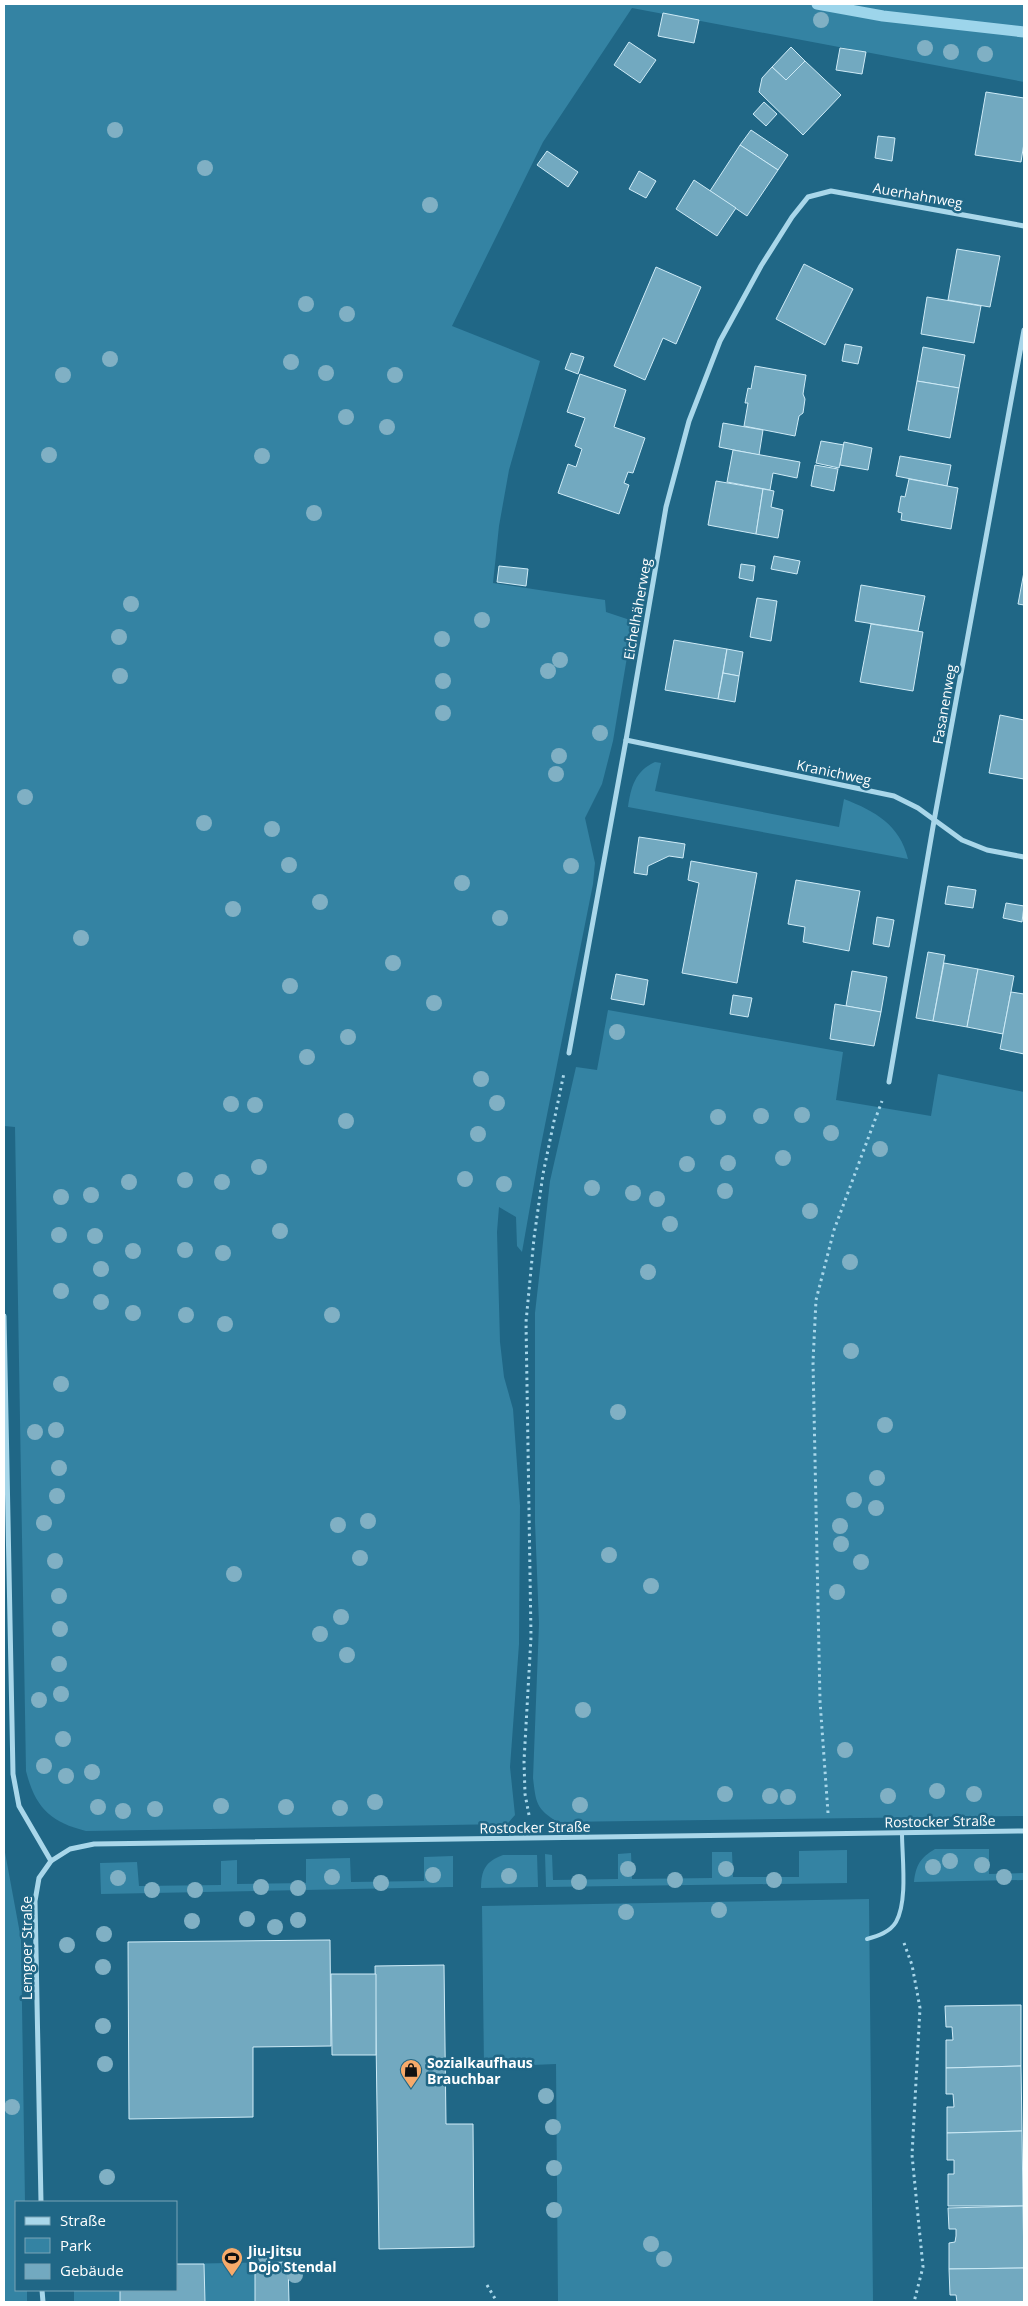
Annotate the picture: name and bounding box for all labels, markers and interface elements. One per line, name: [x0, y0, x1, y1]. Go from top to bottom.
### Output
street label: Auerhahnweg: [872, 178, 965, 212]
street label: Eichelhäherweg: [619, 556, 655, 661]
street label: Fasanenweg: [928, 662, 960, 745]
street label: Kranichweg: [795, 755, 873, 789]
street label: Rostocker Straße: [884, 1811, 996, 1831]
street label: Rostocker Straße: [479, 1817, 591, 1837]
street label: Lemgoer Straße: [17, 1896, 36, 2000]
place label: Sozialkaufhaus Brauchbar: [427, 2053, 533, 2088]
shop icon: Sozialkaufhaus Brauchbar: [399, 2058, 423, 2089]
legend: [15, 2201, 178, 2291]
text: Straße: [60, 2210, 106, 2230]
text: Park: [60, 2235, 91, 2255]
place label: Jiu-Jitsu Dojo Stendal: [246, 2241, 336, 2276]
sports icon: Jiu-Jitsu Dojo Stendal: [220, 2246, 244, 2277]
text: Gebäude: [60, 2260, 124, 2280]

